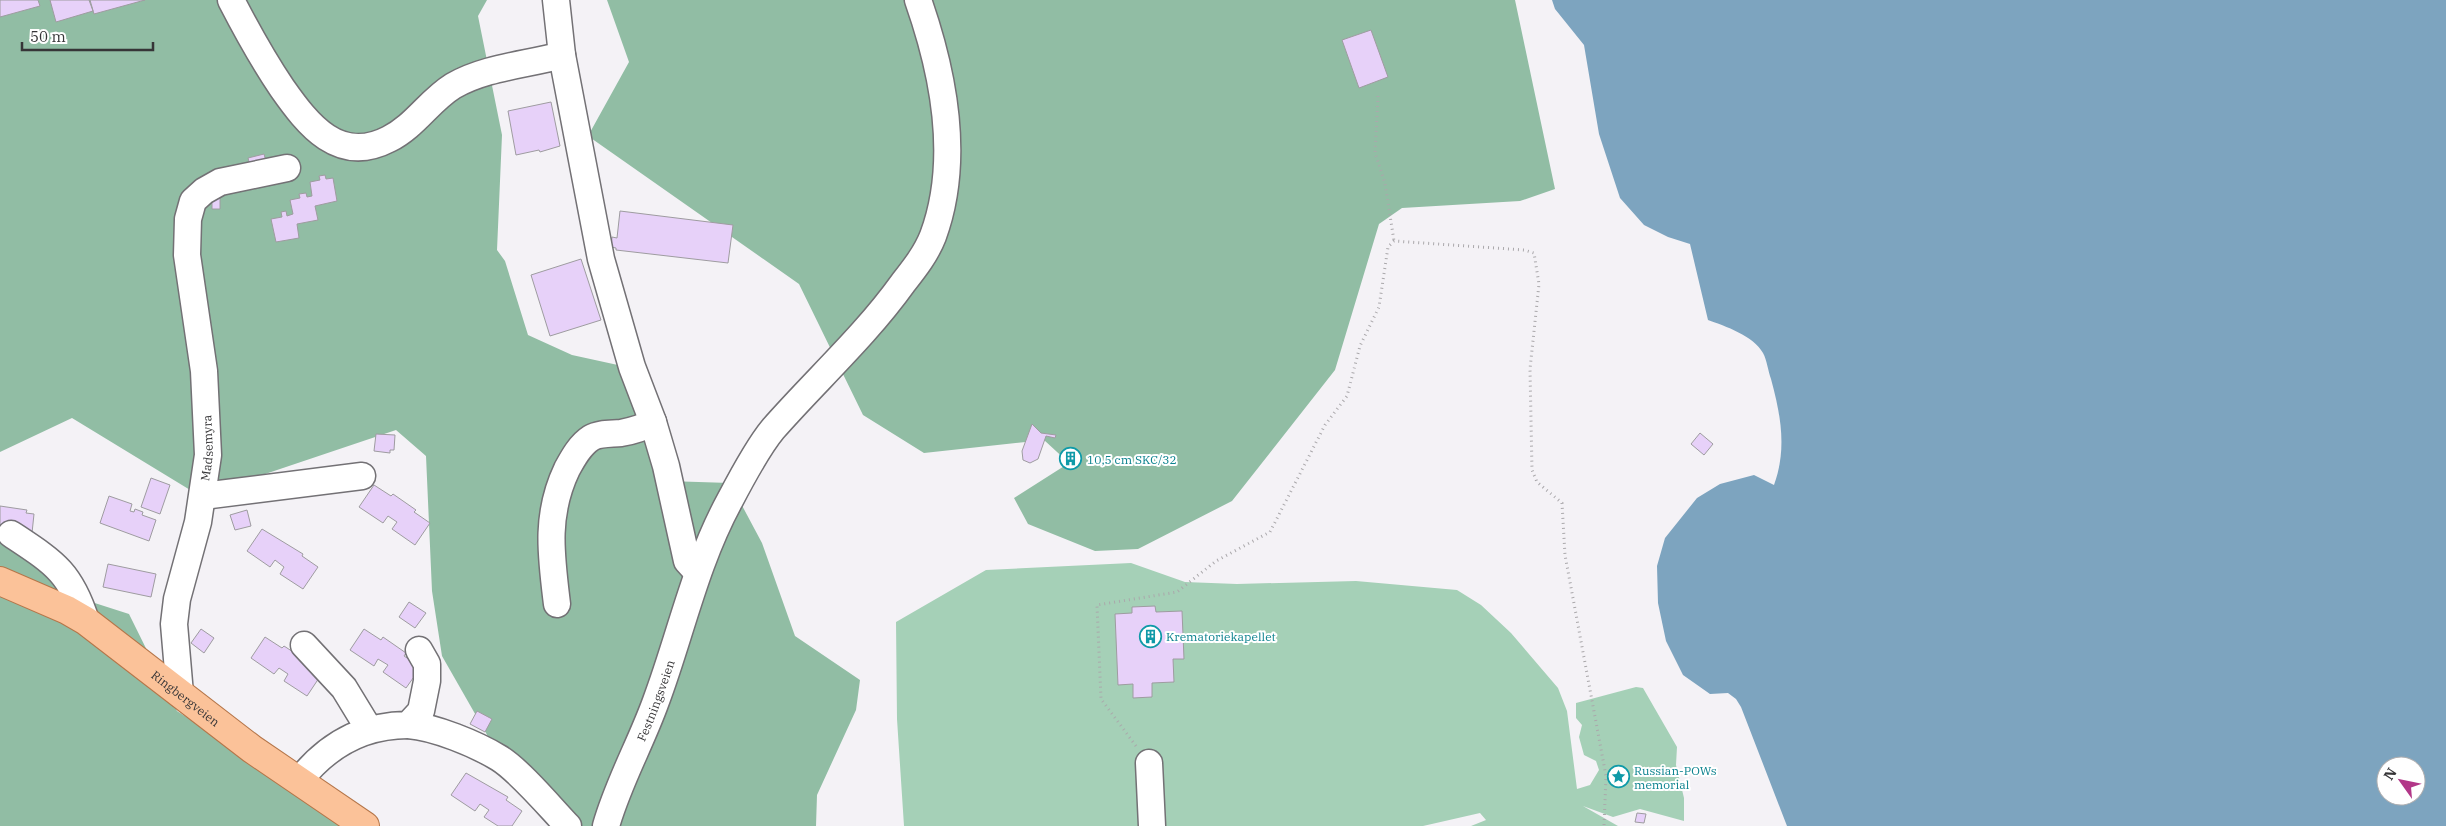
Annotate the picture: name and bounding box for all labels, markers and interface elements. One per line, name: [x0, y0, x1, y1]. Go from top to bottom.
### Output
scale bar: [22, 20, 154, 52]
text: 50 m: [30, 27, 66, 46]
street label: Madsemyra: [197, 414, 216, 482]
building icon: 10,5 cm SKC/32: [1059, 447, 1083, 471]
place label: 10,5 cm SKC/32: [1087, 452, 1177, 467]
building icon: Krematoriekapellet: [1138, 624, 1162, 648]
place label: Krematoriekapellet: [1166, 629, 1276, 644]
street label: Festningsveien: [633, 658, 677, 743]
street label: Ringbergveien: [149, 667, 223, 729]
north arrow: [2376, 756, 2426, 806]
place label: Russian-POWs memorial: [1634, 763, 1717, 792]
text: N: [2380, 764, 2401, 783]
place icon: Russian-POWs memorial: [1606, 765, 1630, 789]

